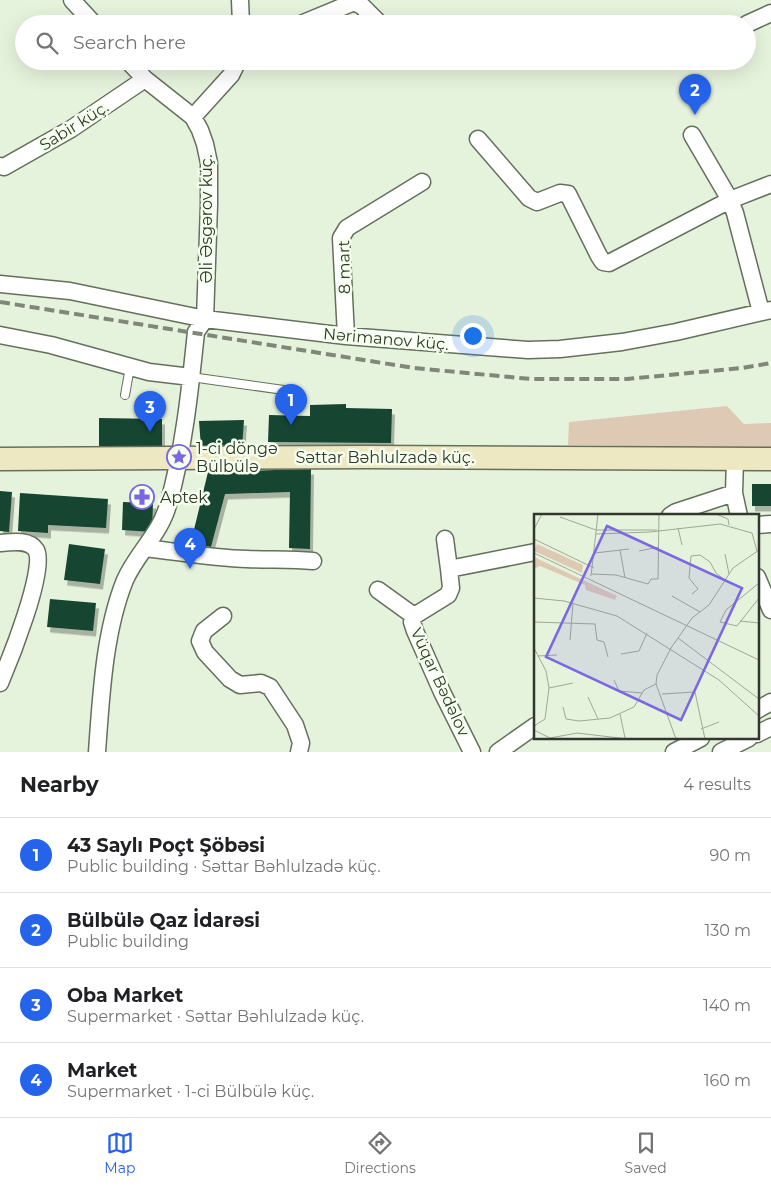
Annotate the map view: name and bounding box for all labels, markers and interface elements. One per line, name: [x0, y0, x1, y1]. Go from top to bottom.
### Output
search box: [15, 15, 756, 70]
icon: search: [33, 29, 61, 57]
text: Search here: [73, 31, 186, 54]
pin: 2: [679, 74, 711, 115]
street label: Sabir küç.: [36, 97, 112, 155]
street label: Əli Əsgərov küç.: [197, 154, 216, 284]
street label: 8 mart: [334, 239, 354, 294]
your location: [460, 323, 486, 349]
street label: Nərimanov küç.: [322, 324, 450, 354]
pin: 1: [275, 384, 307, 425]
pin: 3: [134, 391, 166, 432]
place label: 1-ci döngə Bülbülə: [196, 439, 278, 476]
place icon: 1-ci döngə Bülbülə: [166, 444, 192, 470]
street label: Səttar Bəhlulzadə küç.: [295, 448, 475, 467]
pharmacy icon: Aptek: [129, 484, 155, 510]
place label: Aptek: [160, 488, 208, 507]
inset map: [534, 514, 758, 740]
pin: 4: [174, 528, 206, 569]
street label: Vüqar Bədəlov: [407, 625, 474, 739]
text: Nearby: [20, 772, 99, 797]
text: 4 results: [683, 775, 751, 794]
text: 43 Saylı Poçt Şöbəsi: [67, 834, 265, 857]
text: 1: [33, 846, 39, 865]
text: 90 m: [709, 846, 751, 865]
text: Public building · Səttar Bəhlulzadə küç.: [67, 857, 381, 876]
text: Bülbülə Qaz İdarəsi: [67, 909, 260, 932]
text: 2: [31, 921, 41, 940]
text: 130 m: [704, 921, 751, 940]
text: Public building: [67, 932, 189, 951]
text: Oba Market: [67, 984, 183, 1007]
text: 3: [31, 996, 41, 1015]
text: 140 m: [703, 996, 751, 1015]
text: Supermarket · Səttar Bəhlulzadə küç.: [67, 1007, 364, 1026]
text: Market: [67, 1059, 137, 1082]
text: 4: [30, 1071, 42, 1090]
text: 160 m: [704, 1071, 751, 1090]
text: Supermarket · 1-ci Bülbülə küç.: [67, 1082, 314, 1101]
tab: Map: [104, 1129, 135, 1177]
tab: Directions: [344, 1129, 416, 1177]
tab: Saved: [625, 1129, 667, 1177]

